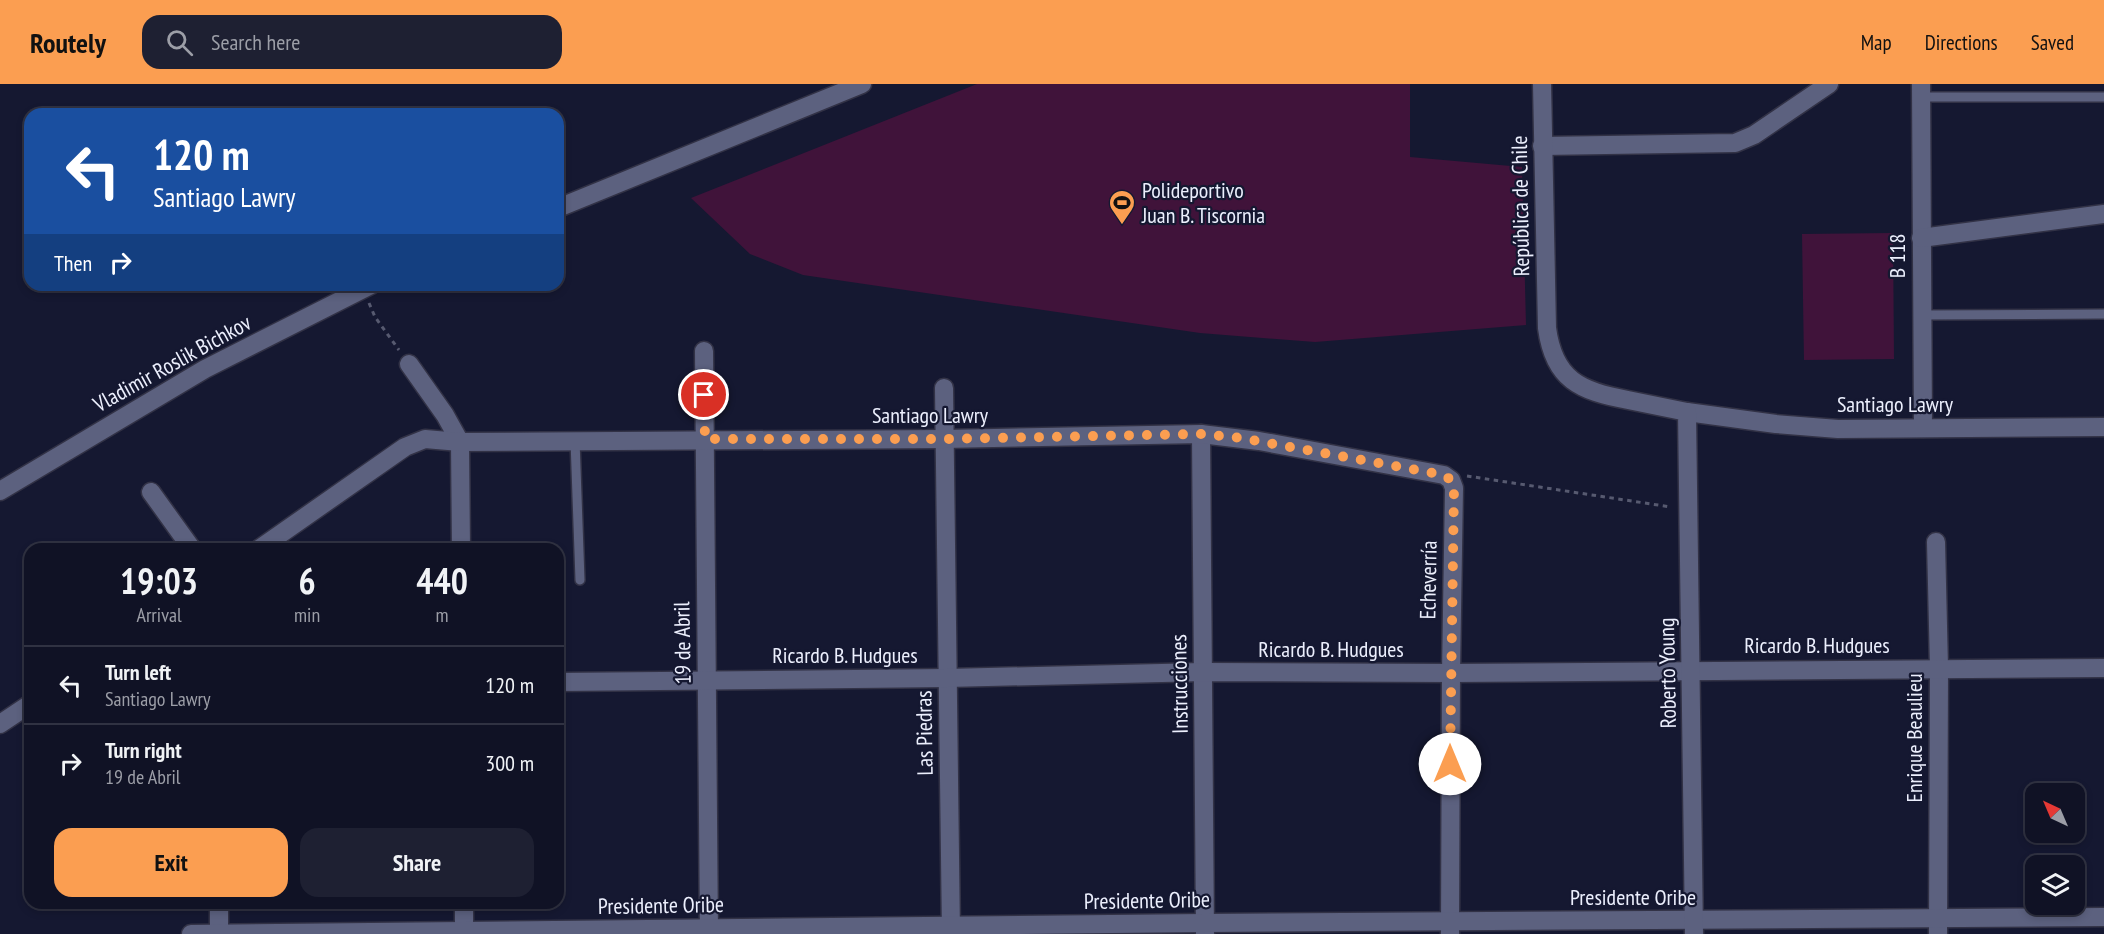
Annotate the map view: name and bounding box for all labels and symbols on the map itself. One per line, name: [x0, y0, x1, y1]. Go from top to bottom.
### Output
street label: República de Chile: [1505, 135, 1535, 277]
place label: Polideportivo Juan B. Tiscornia: [1141, 176, 1265, 229]
sports icon: Polideportivo Juan B. Tiscornia: [1107, 188, 1137, 226]
street label: B 118: [1883, 234, 1911, 278]
street label: Vladimir Roslik Bichkov: [87, 308, 256, 418]
pin: [678, 369, 729, 420]
street label: Santiago Lawry: [1837, 390, 1954, 418]
street label: Santiago Lawry: [872, 401, 989, 429]
street label: Echeverría: [1413, 540, 1443, 620]
street label: 19 de Abril: [667, 600, 697, 685]
street label: Roberto Young: [1652, 617, 1682, 729]
street label: Ricardo B. Hudgues: [1744, 631, 1890, 659]
street label: Instrucciones: [1164, 634, 1194, 734]
street label: Ricardo B. Hudgues: [1258, 635, 1404, 663]
street label: Ricardo B. Hudgues: [772, 641, 918, 669]
street label: Enrique Beaulieu: [1900, 673, 1928, 803]
street label: Las Piedras: [909, 690, 939, 776]
position arrow: [1418, 732, 1482, 796]
north arrow: [2025, 783, 2085, 843]
street label: Presidente Oribe: [1570, 883, 1696, 911]
street label: Presidente Oribe: [1084, 885, 1210, 915]
street label: Presidente Oribe: [598, 890, 724, 920]

